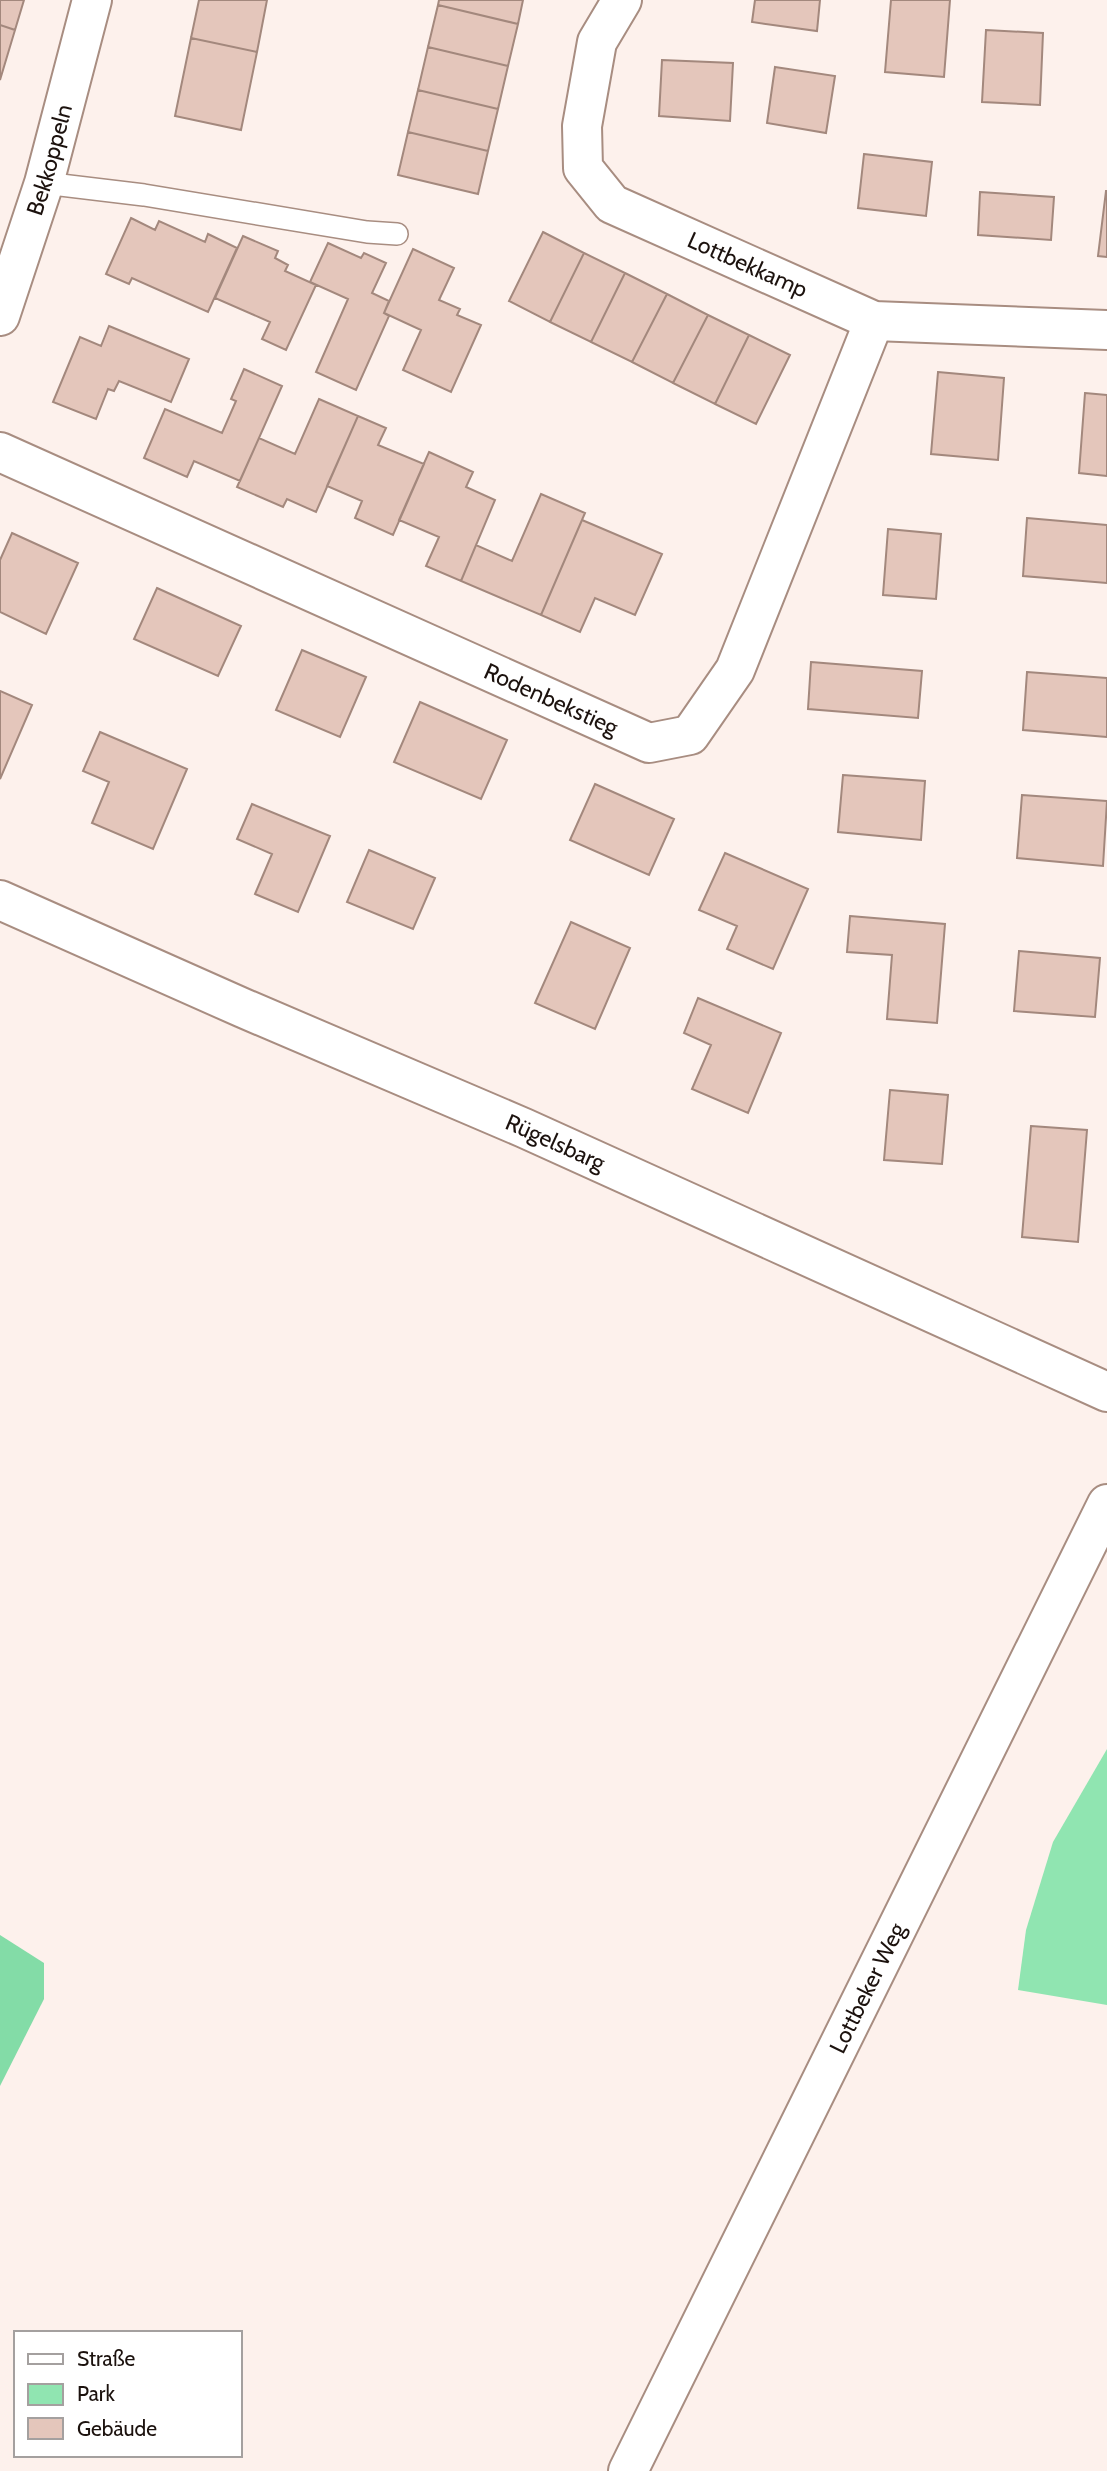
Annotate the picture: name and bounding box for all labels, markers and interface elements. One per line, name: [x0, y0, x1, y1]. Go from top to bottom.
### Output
street label: Bekkoppeln: [20, 101, 78, 219]
street label: Lottbekkamp: [683, 226, 812, 304]
street label: Rodenbekstieg: [480, 657, 623, 742]
street label: Rügelsbarg: [501, 1108, 610, 1177]
street label: Lottbeker Weg: [823, 1918, 912, 2058]
legend: [14, 2331, 242, 2457]
text: Straße: [77, 2346, 136, 2371]
text: Park: [77, 2381, 115, 2406]
text: Gebäude: [77, 2416, 157, 2441]

